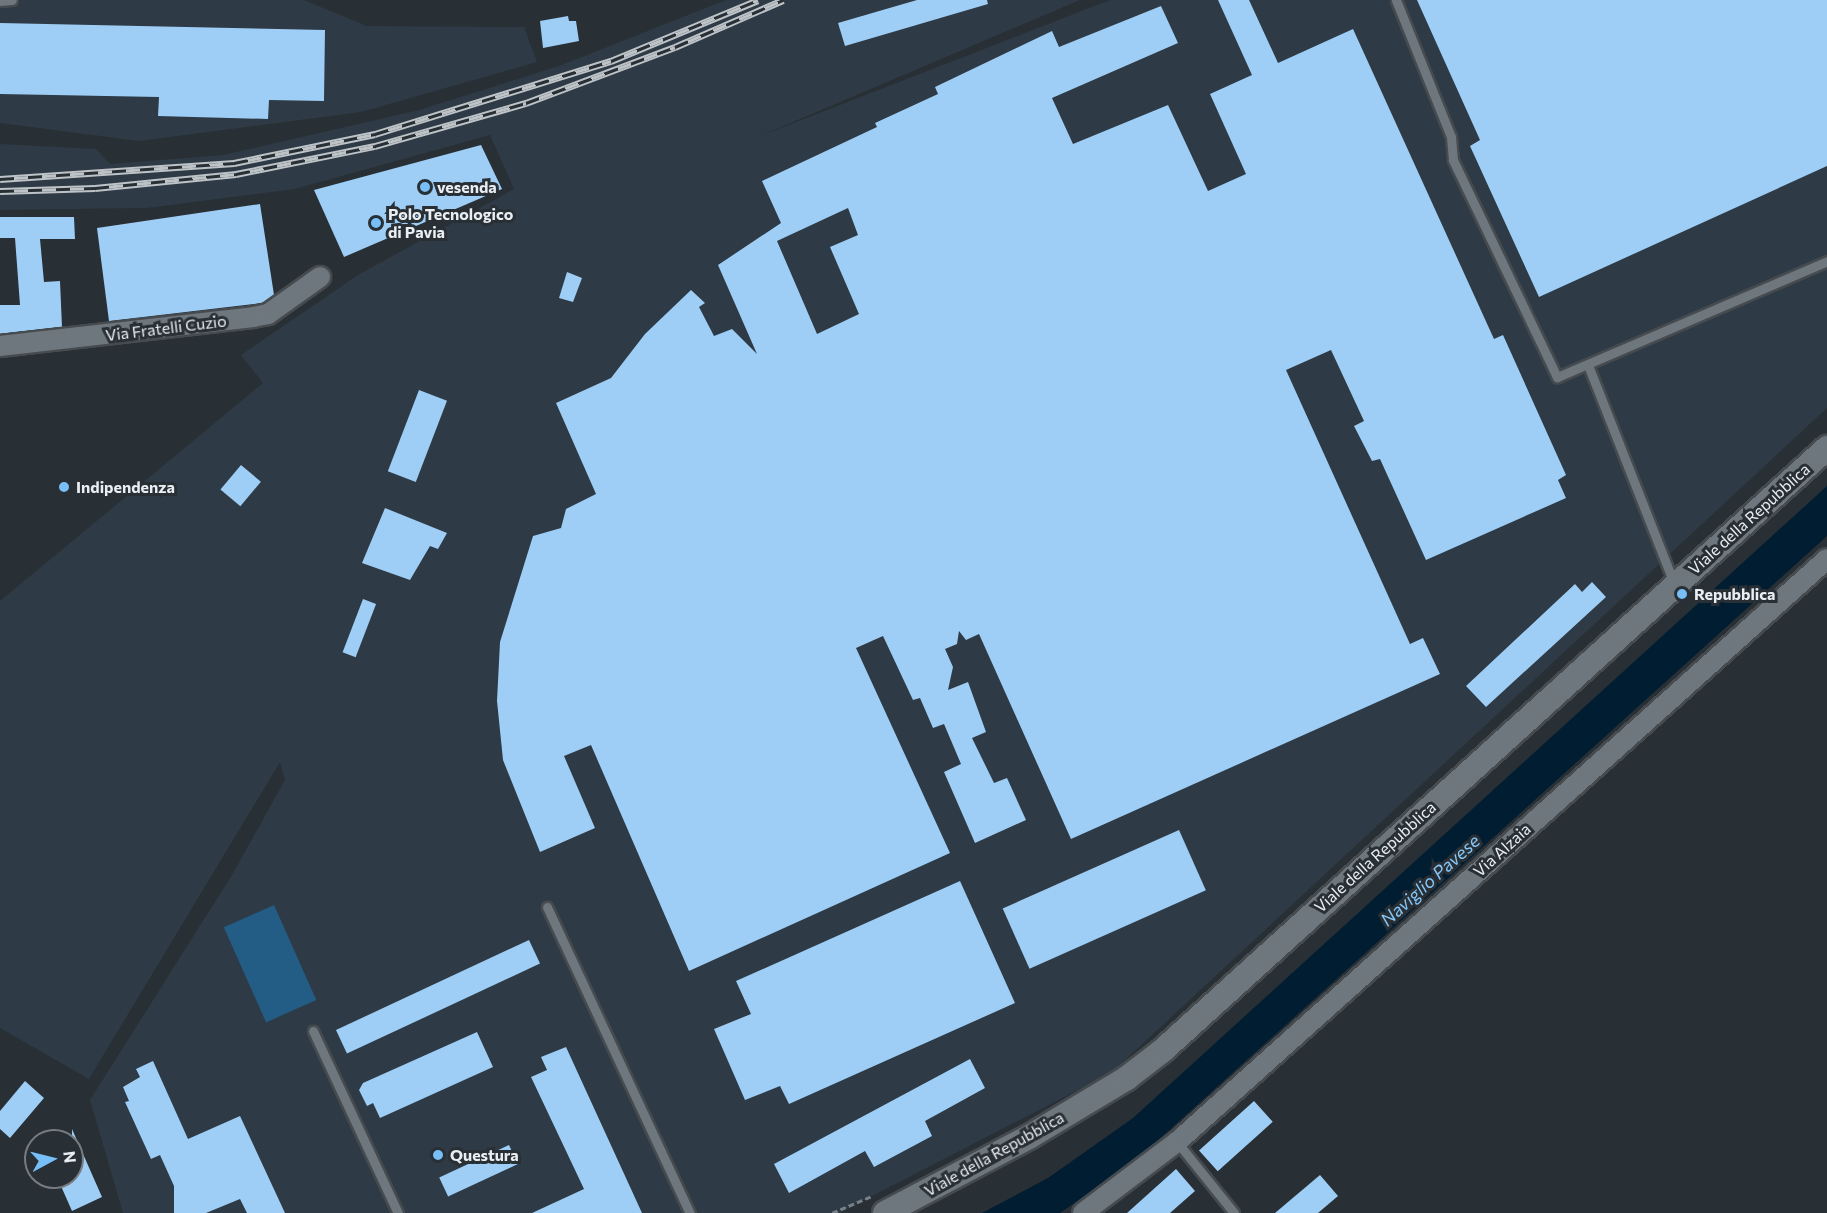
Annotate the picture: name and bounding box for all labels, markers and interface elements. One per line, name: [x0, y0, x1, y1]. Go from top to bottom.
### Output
place label: vesenda: [437, 177, 497, 197]
marker: vesenda: [418, 180, 432, 194]
place label: Polo Tecnologico di Pavia: [388, 204, 513, 242]
marker: Polo Tecnologico di Pavia: [369, 216, 383, 230]
street label: Via Fratelli Cuzio: [104, 311, 228, 345]
street label: Viale della Repubblica: [1684, 459, 1814, 579]
place label: Indipendenza: [76, 477, 175, 497]
marker: Indipendenza: [57, 480, 71, 494]
place label: Repubblica: [1694, 584, 1775, 604]
marker: Repubblica: [1675, 587, 1689, 601]
street label: Viale della Repubblica: [1310, 797, 1440, 917]
street label: Via Alzaia: [1469, 819, 1535, 881]
water label: Naviglio Pavese: [1376, 830, 1484, 930]
street label: Viale della Repubblica: [921, 1108, 1067, 1200]
north arrow: [24, 1129, 84, 1189]
place label: Questura: [450, 1145, 519, 1165]
marker: Questura: [431, 1148, 445, 1162]
text: N: [60, 1150, 81, 1164]

